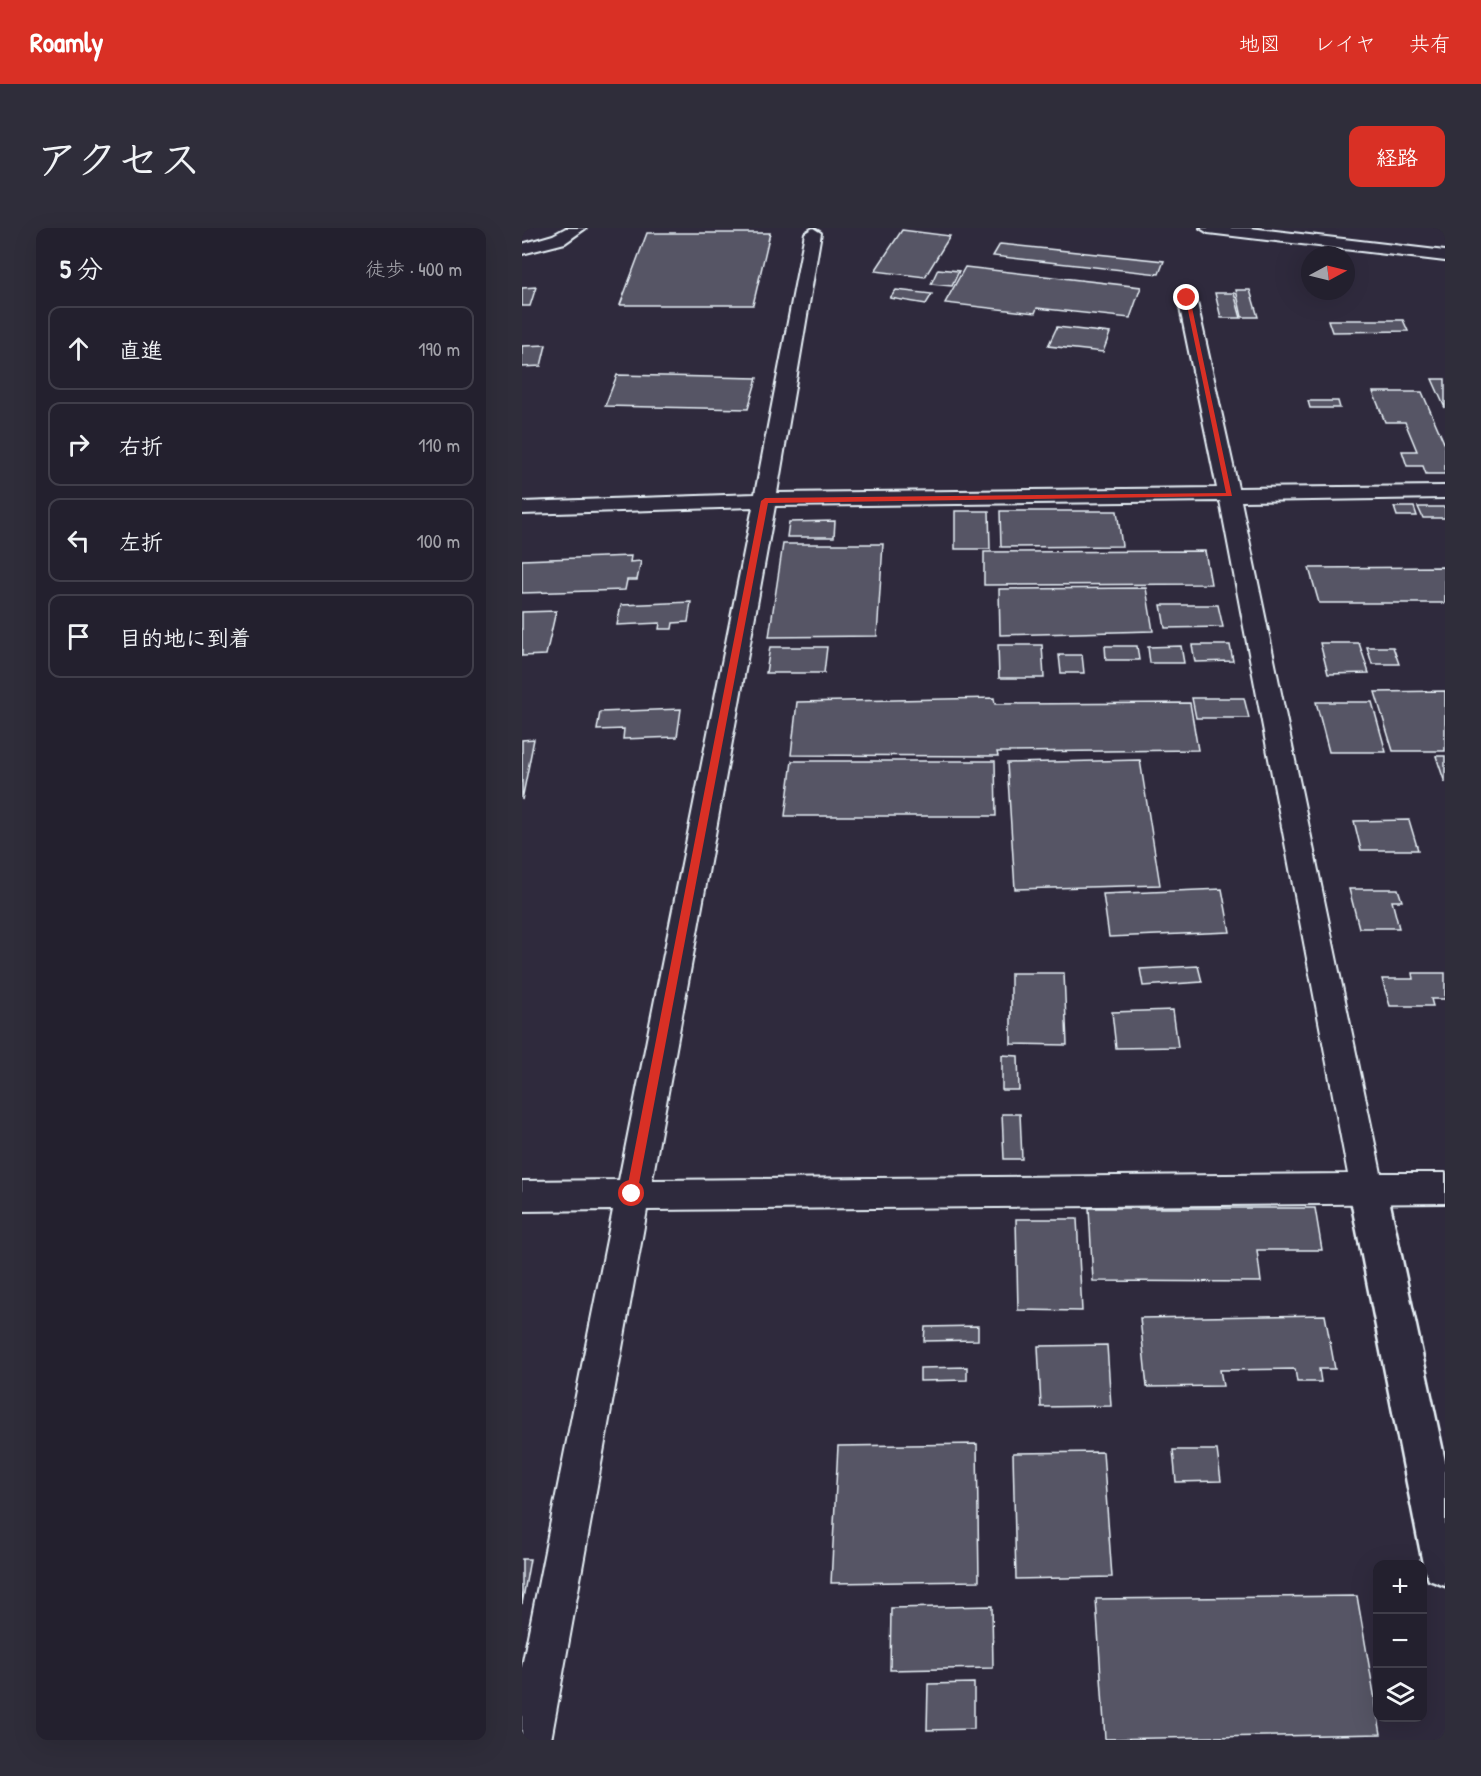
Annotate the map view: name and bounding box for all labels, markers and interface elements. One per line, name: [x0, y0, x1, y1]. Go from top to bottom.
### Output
text: Roamly: [30, 23, 103, 61]
text: 地図: [1239, 29, 1281, 58]
text: レイヤ: [1314, 29, 1376, 58]
text: 共有: [1409, 29, 1451, 58]
button: 経路: [1349, 126, 1445, 187]
text: アクセス: [36, 130, 201, 187]
north arrow: [1301, 246, 1355, 300]
text: 5 分: [60, 251, 103, 286]
text: 徒歩 · 400 m: [365, 255, 462, 282]
route end: [1173, 284, 1199, 310]
icon: ahead: [62, 332, 95, 365]
text: 直進: [119, 335, 163, 365]
text: 190 m: [418, 335, 460, 362]
icon: right: [62, 428, 95, 461]
text: 右折: [119, 431, 163, 461]
text: 110 m: [418, 431, 460, 458]
icon: left: [62, 524, 95, 557]
text: 左折: [119, 527, 163, 557]
text: 100 m: [417, 527, 460, 554]
icon: arrive: [62, 620, 95, 653]
text: 目的地に到着: [119, 623, 251, 653]
route start: [618, 1180, 644, 1206]
map controls: [1373, 1560, 1427, 1722]
button: +: [1373, 1560, 1427, 1614]
button: −: [1373, 1614, 1427, 1668]
button: layers: [1373, 1668, 1427, 1722]

